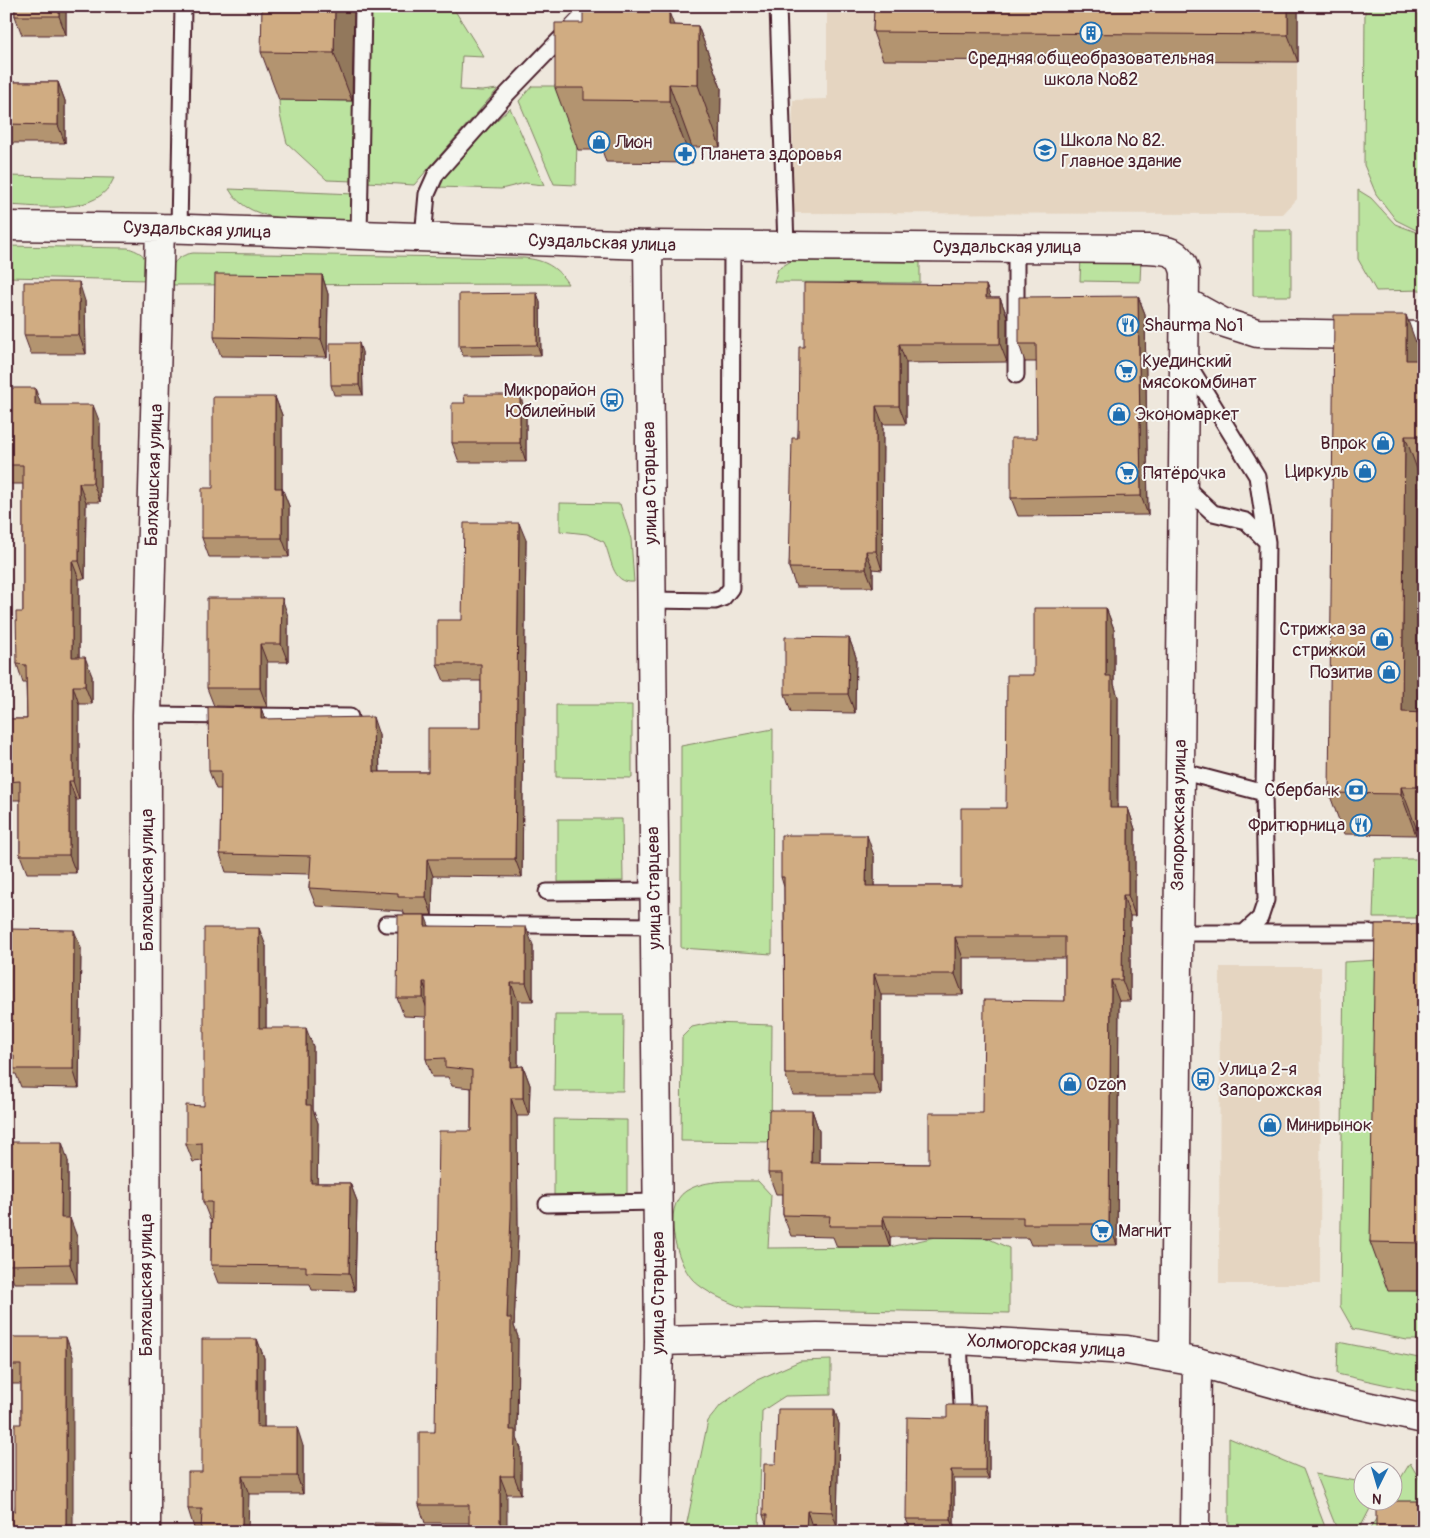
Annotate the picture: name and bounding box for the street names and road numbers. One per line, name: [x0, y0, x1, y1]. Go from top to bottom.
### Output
street label: Суздальская улица: [122, 216, 272, 244]
street label: Суздальская улица: [527, 229, 677, 257]
street label: Суздальская улица: [933, 236, 1081, 259]
street label: Балхашская улица: [140, 403, 168, 547]
street label: улица Старцева: [637, 421, 663, 546]
street label: Запорожская улица: [1166, 739, 1192, 891]
street label: Балхашская улица: [136, 809, 159, 951]
street label: улица Старцева: [641, 826, 667, 951]
street label: Балхашская улица: [135, 1214, 158, 1356]
street label: улица Старцева: [647, 1231, 670, 1356]
street label: Холмогорская улица: [966, 1329, 1126, 1363]

